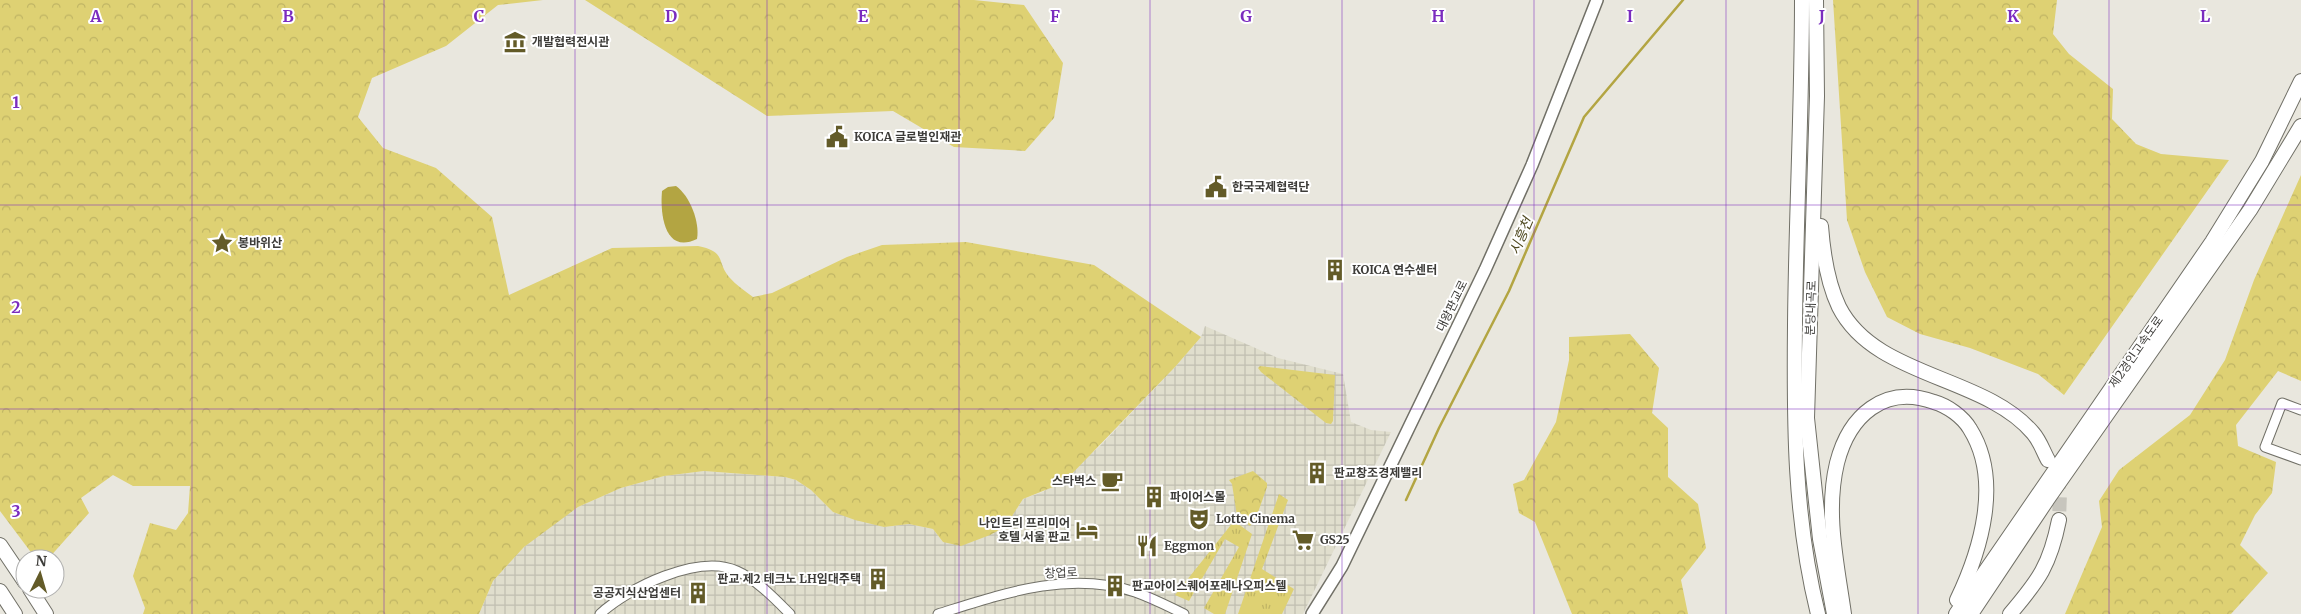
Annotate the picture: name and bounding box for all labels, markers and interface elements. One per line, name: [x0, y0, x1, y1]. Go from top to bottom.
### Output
text: A: [89, 6, 102, 26]
text: B: [282, 6, 294, 26]
text: C: [474, 6, 484, 26]
text: D: [665, 6, 677, 26]
text: E: [858, 6, 869, 26]
text: F: [1050, 6, 1060, 26]
text: G: [1240, 6, 1252, 26]
text: H: [1431, 6, 1445, 26]
text: I: [1627, 6, 1633, 26]
text: J: [1818, 6, 1825, 26]
text: K: [2007, 6, 2019, 26]
text: L: [2200, 6, 2210, 26]
museum icon: 개발협력전시관: [502, 29, 528, 55]
place label: 개발협력전시관: [532, 34, 609, 49]
text: 1: [12, 92, 20, 112]
public building icon: KOICA 글로벌인재관: [824, 124, 850, 150]
place label: KOICA 글로벌인재관: [854, 129, 961, 144]
public building icon: 한국국제협력단: [1203, 174, 1229, 200]
place label: 한국국제협력단: [1232, 179, 1309, 194]
water label: 시흥천: [1505, 214, 1537, 257]
place icon: 봉바위산: [209, 230, 235, 256]
place label: 봉바위산: [238, 235, 282, 250]
building icon: KOICA 연수센터: [1322, 257, 1348, 283]
place label: KOICA 연수센터: [1352, 262, 1437, 277]
street label: 대왕판교로: [1433, 278, 1470, 334]
street label: 분당내곡로: [1802, 280, 1819, 336]
text: 2: [11, 297, 21, 317]
street label: 제2경인고속도로: [2105, 313, 2166, 391]
building icon: 판교창조경제밸리: [1304, 460, 1330, 486]
place label: 판교창조경제밸리: [1334, 465, 1422, 480]
cafe icon: 스타벅스: [1099, 468, 1125, 494]
place label: 스타벅스: [1052, 473, 1096, 488]
building icon: 파이어스몰: [1141, 484, 1167, 510]
place label: 파이어스몰: [1170, 489, 1225, 504]
text: 3: [11, 501, 21, 521]
theatre icon: Lotte Cinema: [1186, 506, 1212, 532]
place label: Lotte Cinema: [1216, 511, 1295, 526]
place label: 나인트리 프리미어 호텔 서울 판교: [979, 515, 1070, 544]
hotel icon: 나인트리 프리미어 호텔 서울 판교: [1074, 517, 1100, 543]
supermarket icon: GS25: [1290, 527, 1316, 553]
place label: GS25: [1320, 532, 1350, 547]
restaurant icon: Eggmon: [1134, 533, 1160, 559]
place label: Eggmon: [1164, 538, 1214, 553]
north arrow: [15, 549, 65, 599]
text: N: [35, 552, 47, 570]
street label: 창업로: [1044, 564, 1078, 581]
building icon: 판교 제2 테크노 LH임대주택: [865, 566, 891, 592]
place label: 판교 제2 테크노 LH임대주택: [718, 571, 861, 586]
building icon: 판교아이스퀘어포레나오피스텔: [1102, 573, 1128, 599]
place label: 판교아이스퀘어포레나오피스텔: [1132, 578, 1287, 593]
building icon: 공공지식산업센터: [685, 580, 711, 606]
place label: 공공지식산업센터: [593, 585, 681, 600]

